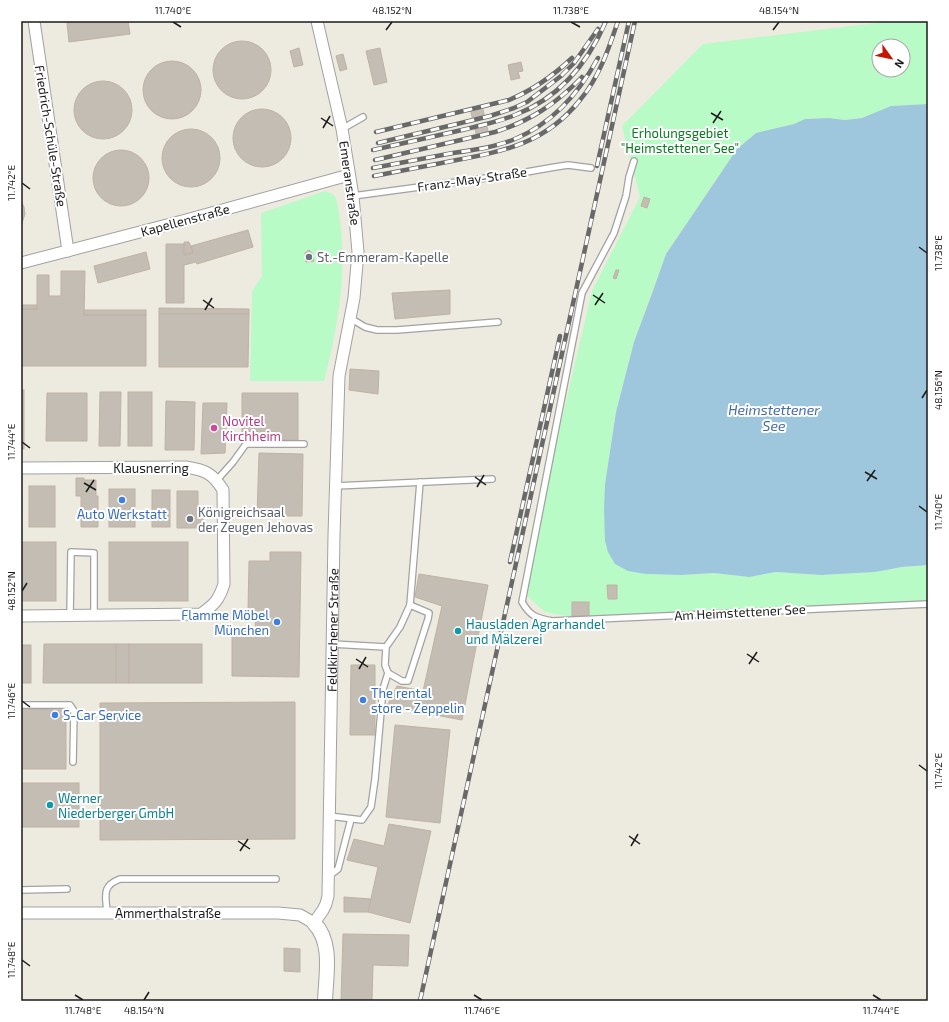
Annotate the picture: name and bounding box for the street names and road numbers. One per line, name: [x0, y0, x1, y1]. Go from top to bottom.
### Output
street label: Friedrich-Schüle-Straße: [32, 64, 70, 208]
street label: Emeranstraße: [336, 140, 364, 226]
street label: Franz-May-Straße: [416, 163, 528, 195]
street label: Kapellenstraße: [139, 200, 231, 240]
street label: Klausnerring: [113, 460, 189, 476]
street label: Feldkirchener Straße: [323, 568, 341, 692]
street label: Am Heimstettener See: [674, 601, 806, 623]
street label: Ammerthalstraße: [115, 905, 221, 921]

